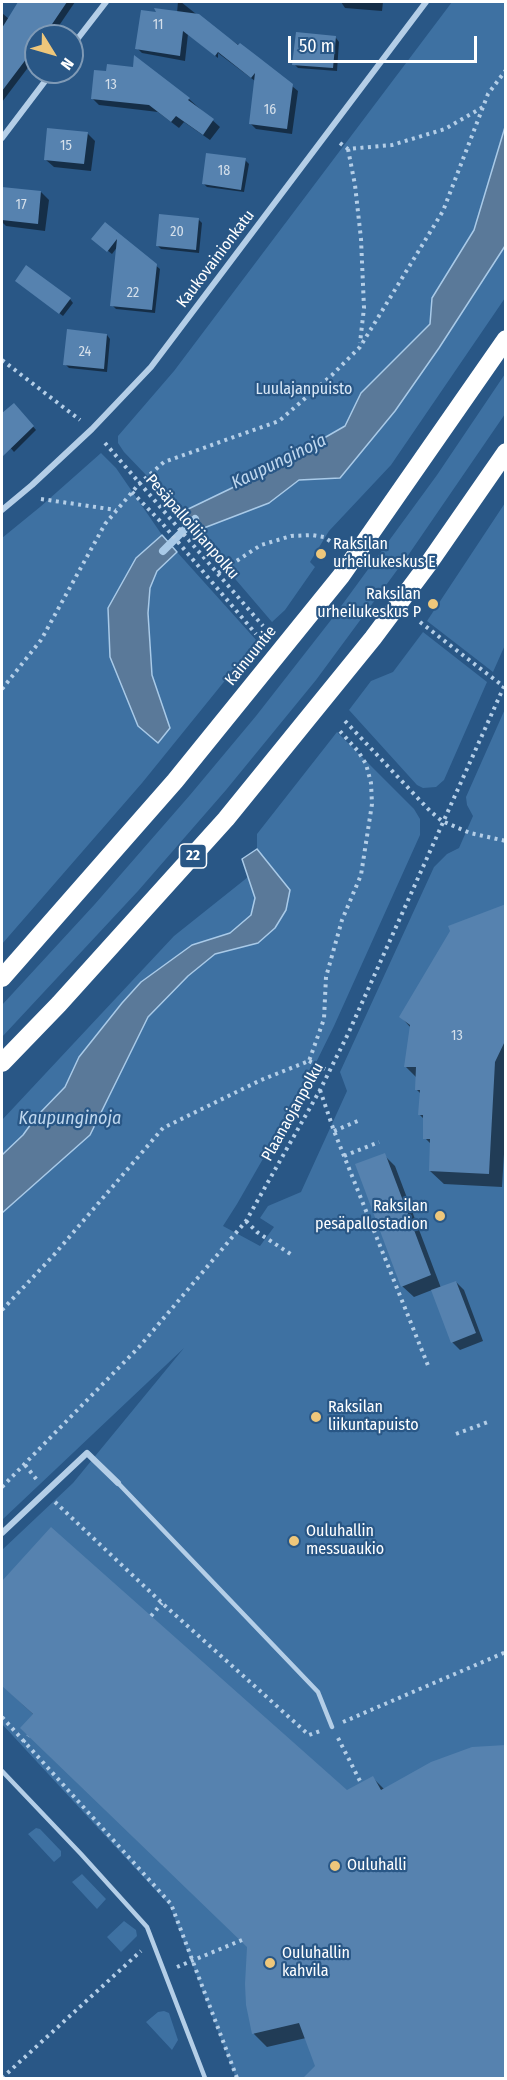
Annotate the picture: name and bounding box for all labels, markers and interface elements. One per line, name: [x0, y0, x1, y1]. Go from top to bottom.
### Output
house number: 11: [153, 17, 163, 33]
north arrow: [24, 24, 84, 84]
scale bar: [291, 24, 480, 62]
text: 50 m: [299, 35, 335, 57]
text: N: [57, 54, 78, 73]
house number: 13: [105, 77, 117, 93]
house number: 16: [264, 102, 276, 118]
house number: 15: [60, 138, 72, 154]
house number: 18: [218, 163, 230, 179]
house number: 17: [15, 197, 27, 213]
street label: Kaukovainionkatu: [173, 207, 259, 311]
house number: 20: [170, 224, 184, 240]
house number: 22: [127, 285, 139, 301]
house number: 24: [79, 344, 91, 360]
park label: Luulajanpuisto: [256, 380, 352, 400]
water label: Kaupunginoja: [228, 430, 330, 494]
street label: Pesäpalloilijanpolku: [141, 471, 243, 583]
place label: Raksilan urheilukeskus E: [333, 535, 436, 573]
marker: Raksilan urheilukeskus E: [314, 547, 328, 561]
place label: Raksilan urheilukeskus P: [317, 585, 421, 623]
marker: Raksilan urheilukeskus P: [426, 597, 440, 611]
street label: Kainuuntie: [221, 622, 281, 690]
road number: 22: [180, 844, 206, 868]
house number: 13: [451, 1028, 463, 1044]
street label: Plaanaojanpolku: [258, 1059, 328, 1165]
water label: Kaupunginoja: [19, 1108, 121, 1130]
place label: Raksilan pesäpallostadion: [315, 1197, 428, 1235]
marker: Raksilan pesäpallostadion: [433, 1209, 447, 1223]
place label: Raksilan liikuntapuisto: [328, 1398, 419, 1436]
marker: Raksilan liikuntapuisto: [309, 1410, 323, 1424]
place label: Ouluhallin messuaukio: [306, 1522, 384, 1560]
marker: Ouluhallin messuaukio: [287, 1534, 301, 1548]
place label: Ouluhalli: [347, 1856, 407, 1876]
marker: Ouluhalli: [328, 1859, 342, 1873]
place label: Ouluhallin kahvila: [282, 1944, 350, 1982]
marker: Ouluhallin kahvila: [263, 1956, 277, 1970]

